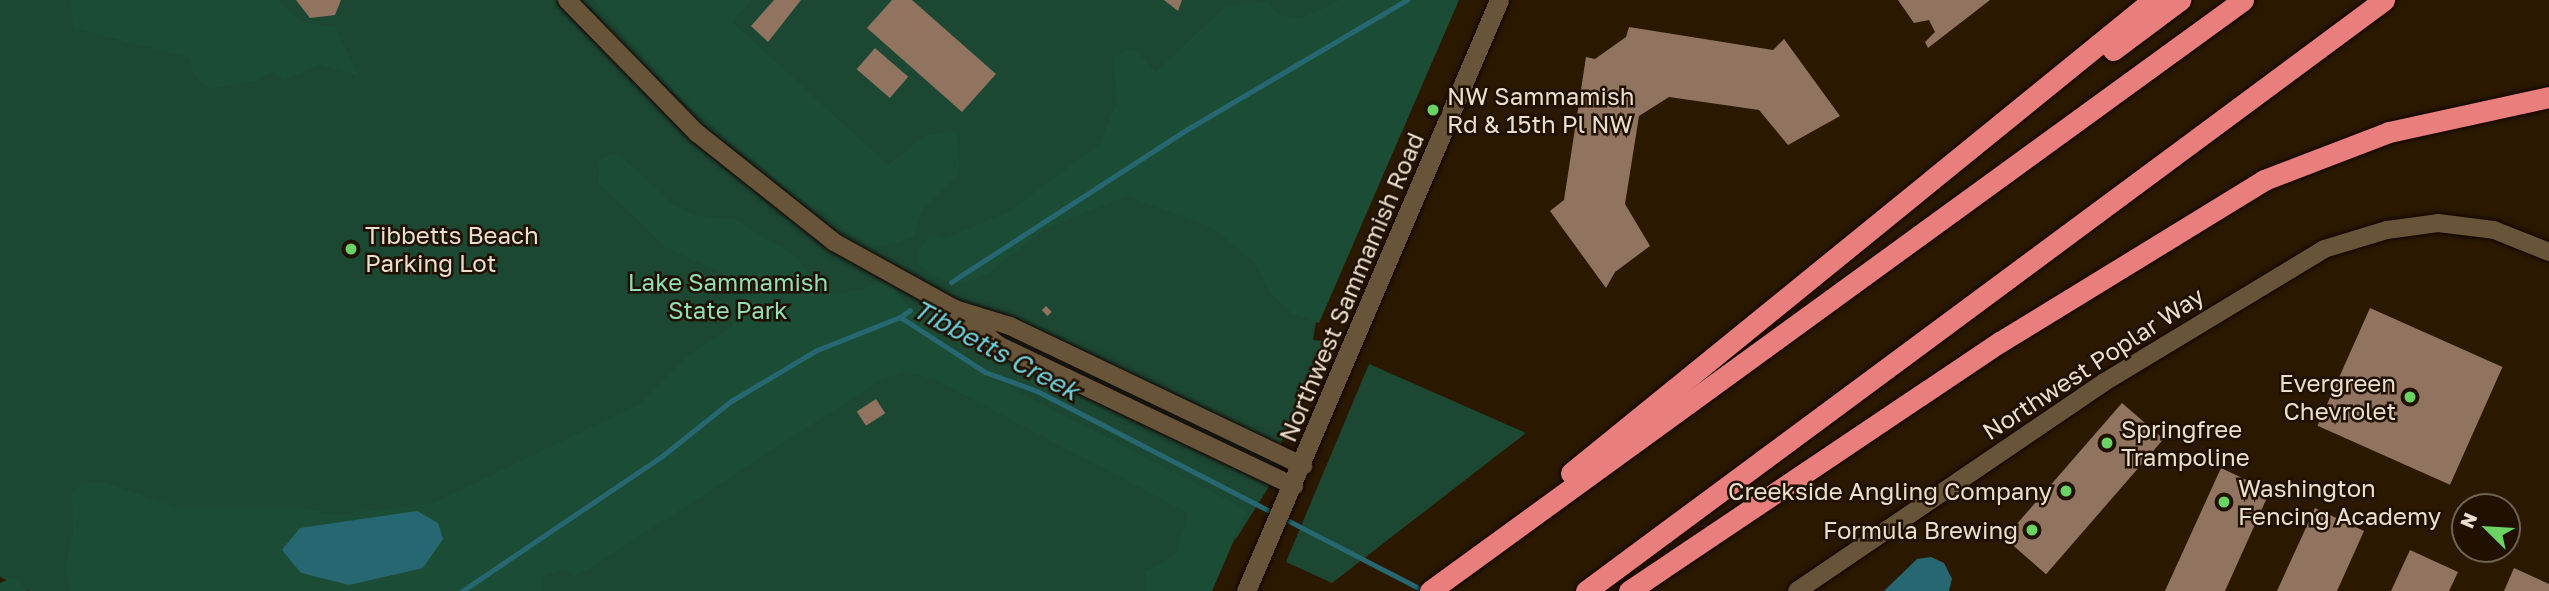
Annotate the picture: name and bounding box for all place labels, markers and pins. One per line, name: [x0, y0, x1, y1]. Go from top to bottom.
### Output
place label: NW Sammamish Rd & 15th Pl NW: [1447, 82, 1634, 138]
marker: NW Sammamish Rd & 15th Pl NW: [1425, 102, 1441, 118]
place label: Tibbetts Beach Parking Lot: [365, 221, 539, 277]
marker: Tibbetts Beach Parking Lot: [343, 241, 359, 257]
place label: Evergreen Chevrolet: [2279, 369, 2396, 425]
marker: Evergreen Chevrolet: [2402, 389, 2418, 405]
place label: Springfree Trampoline: [2121, 415, 2250, 471]
marker: Springfree Trampoline: [2099, 435, 2115, 451]
place label: Washington Fencing Academy: [2238, 474, 2441, 530]
place label: Creekside Angling Company: [1728, 477, 2052, 505]
marker: Creekside Angling Company: [2058, 483, 2074, 499]
marker: Washington Fencing Academy: [2216, 494, 2232, 510]
place label: Formula Brewing: [1823, 516, 2018, 544]
marker: Formula Brewing: [2024, 522, 2040, 538]

